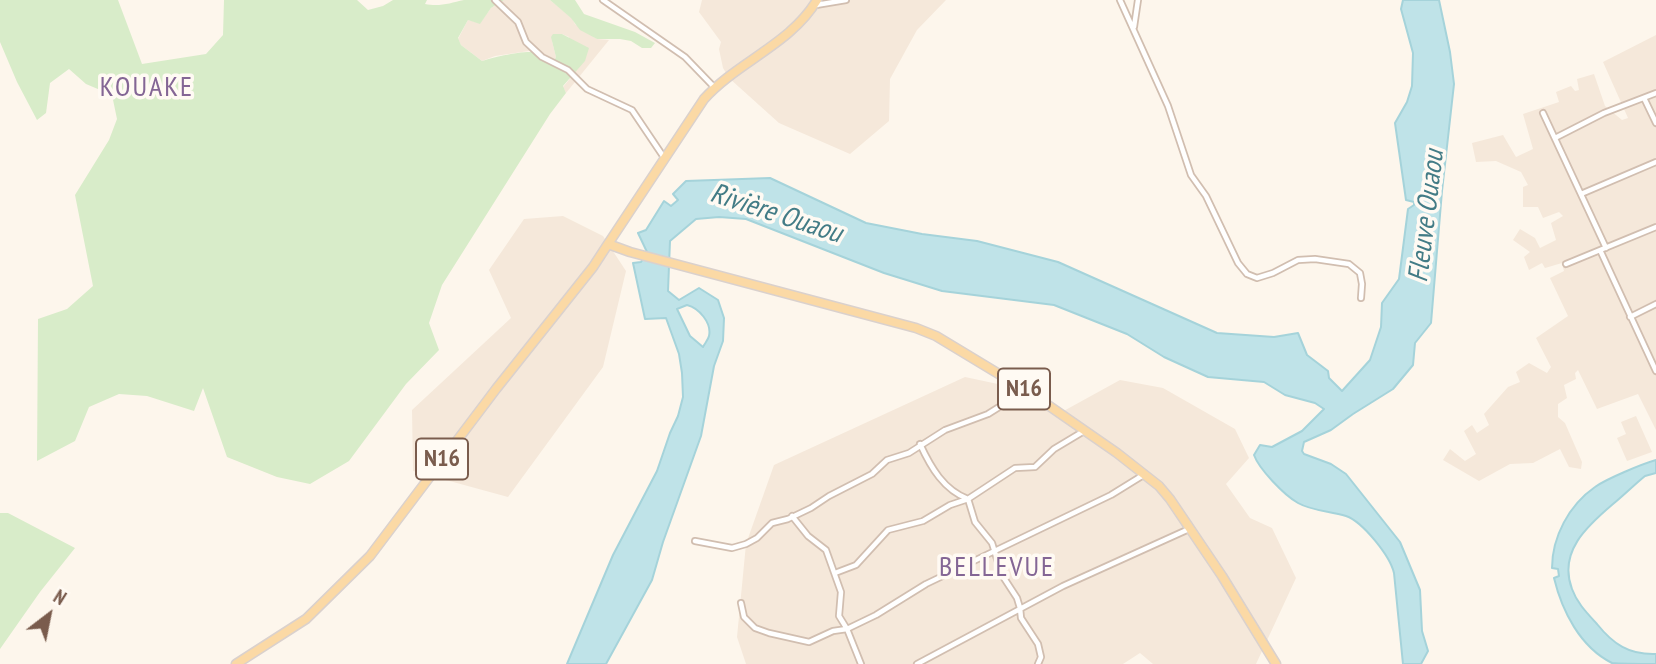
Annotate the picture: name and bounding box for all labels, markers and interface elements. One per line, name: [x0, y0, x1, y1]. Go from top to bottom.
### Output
district label: KOUAKE: [101, 71, 193, 105]
water label: Fleuve Ouaou: [1402, 148, 1452, 284]
water label: Rivière Ouaou: [706, 177, 846, 251]
road number: N16: [998, 368, 1050, 410]
road number: N16: [416, 438, 468, 480]
district label: BELLEVUE: [940, 551, 1054, 585]
north arrow: [14, 580, 84, 650]
text: N: [49, 584, 71, 610]

